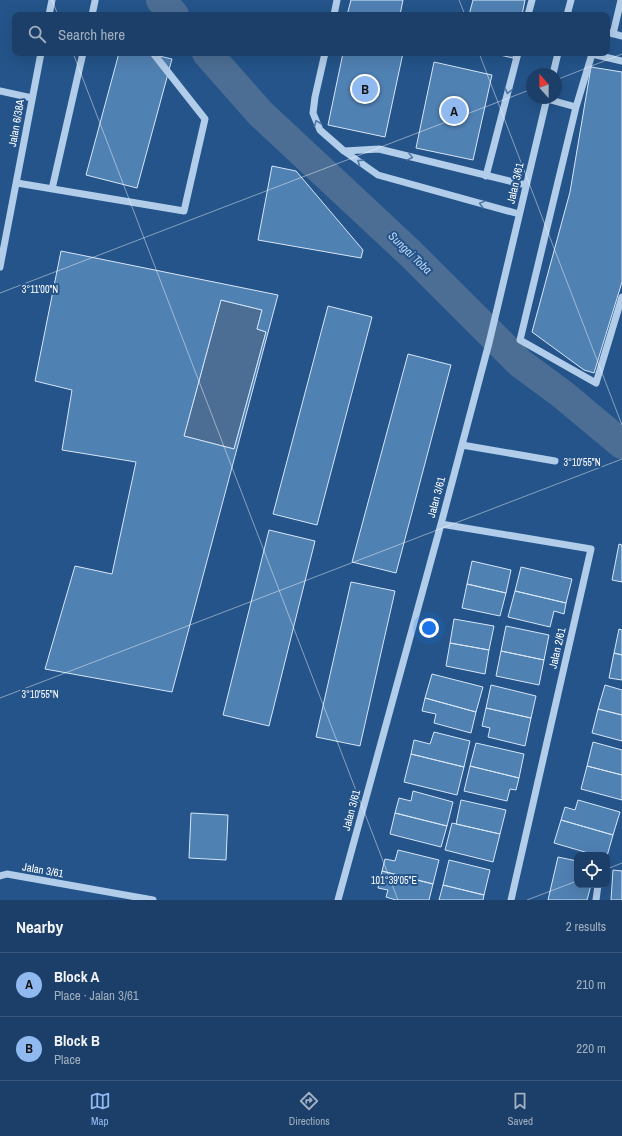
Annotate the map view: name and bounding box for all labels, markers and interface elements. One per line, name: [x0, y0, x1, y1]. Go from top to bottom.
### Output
search box: [12, 12, 610, 56]
icon: search: [26, 23, 48, 45]
text: Search here: [58, 24, 125, 45]
north arrow: [526, 68, 562, 104]
pin: B: [352, 74, 378, 104]
one-way arrow: [504, 87, 513, 94]
pin: A: [441, 96, 467, 126]
street label: Jalan 6/38A: [5, 97, 27, 148]
one-way arrow: [314, 120, 322, 127]
one-way arrow: [406, 152, 413, 161]
one-way arrow: [357, 159, 364, 167]
street label: Jalan 3/61: [503, 161, 527, 205]
one-way arrow: [479, 200, 485, 208]
water label: Sungai Toba: [385, 228, 436, 278]
text: 3°11'00"N: [22, 283, 58, 296]
text: 3°10'55"N: [563, 456, 601, 469]
street label: Jalan 3/61: [424, 475, 448, 519]
your location: [419, 618, 439, 638]
street label: Jalan 2/61: [545, 626, 569, 670]
text: 3°10'55"N: [21, 688, 59, 701]
street label: Jalan 3/61: [339, 788, 363, 832]
map controls: [574, 852, 610, 888]
button: locate: [574, 852, 610, 888]
street label: Jalan 3/61: [21, 859, 65, 881]
text: 101°39'05"E: [371, 874, 417, 887]
text: Nearby: [16, 915, 63, 938]
text: 2 results: [566, 918, 606, 935]
text: Block A: [54, 966, 99, 987]
text: A: [25, 976, 33, 993]
text: 210 m: [576, 976, 606, 993]
text: Place · Jalan 3/61: [54, 987, 139, 1004]
text: Block B: [54, 1030, 100, 1051]
text: B: [25, 1040, 33, 1057]
text: 220 m: [576, 1040, 606, 1057]
text: Place: [54, 1051, 81, 1068]
tab: Map: [89, 1090, 111, 1128]
tab: Directions: [289, 1090, 330, 1128]
tab: Saved: [508, 1090, 533, 1128]

